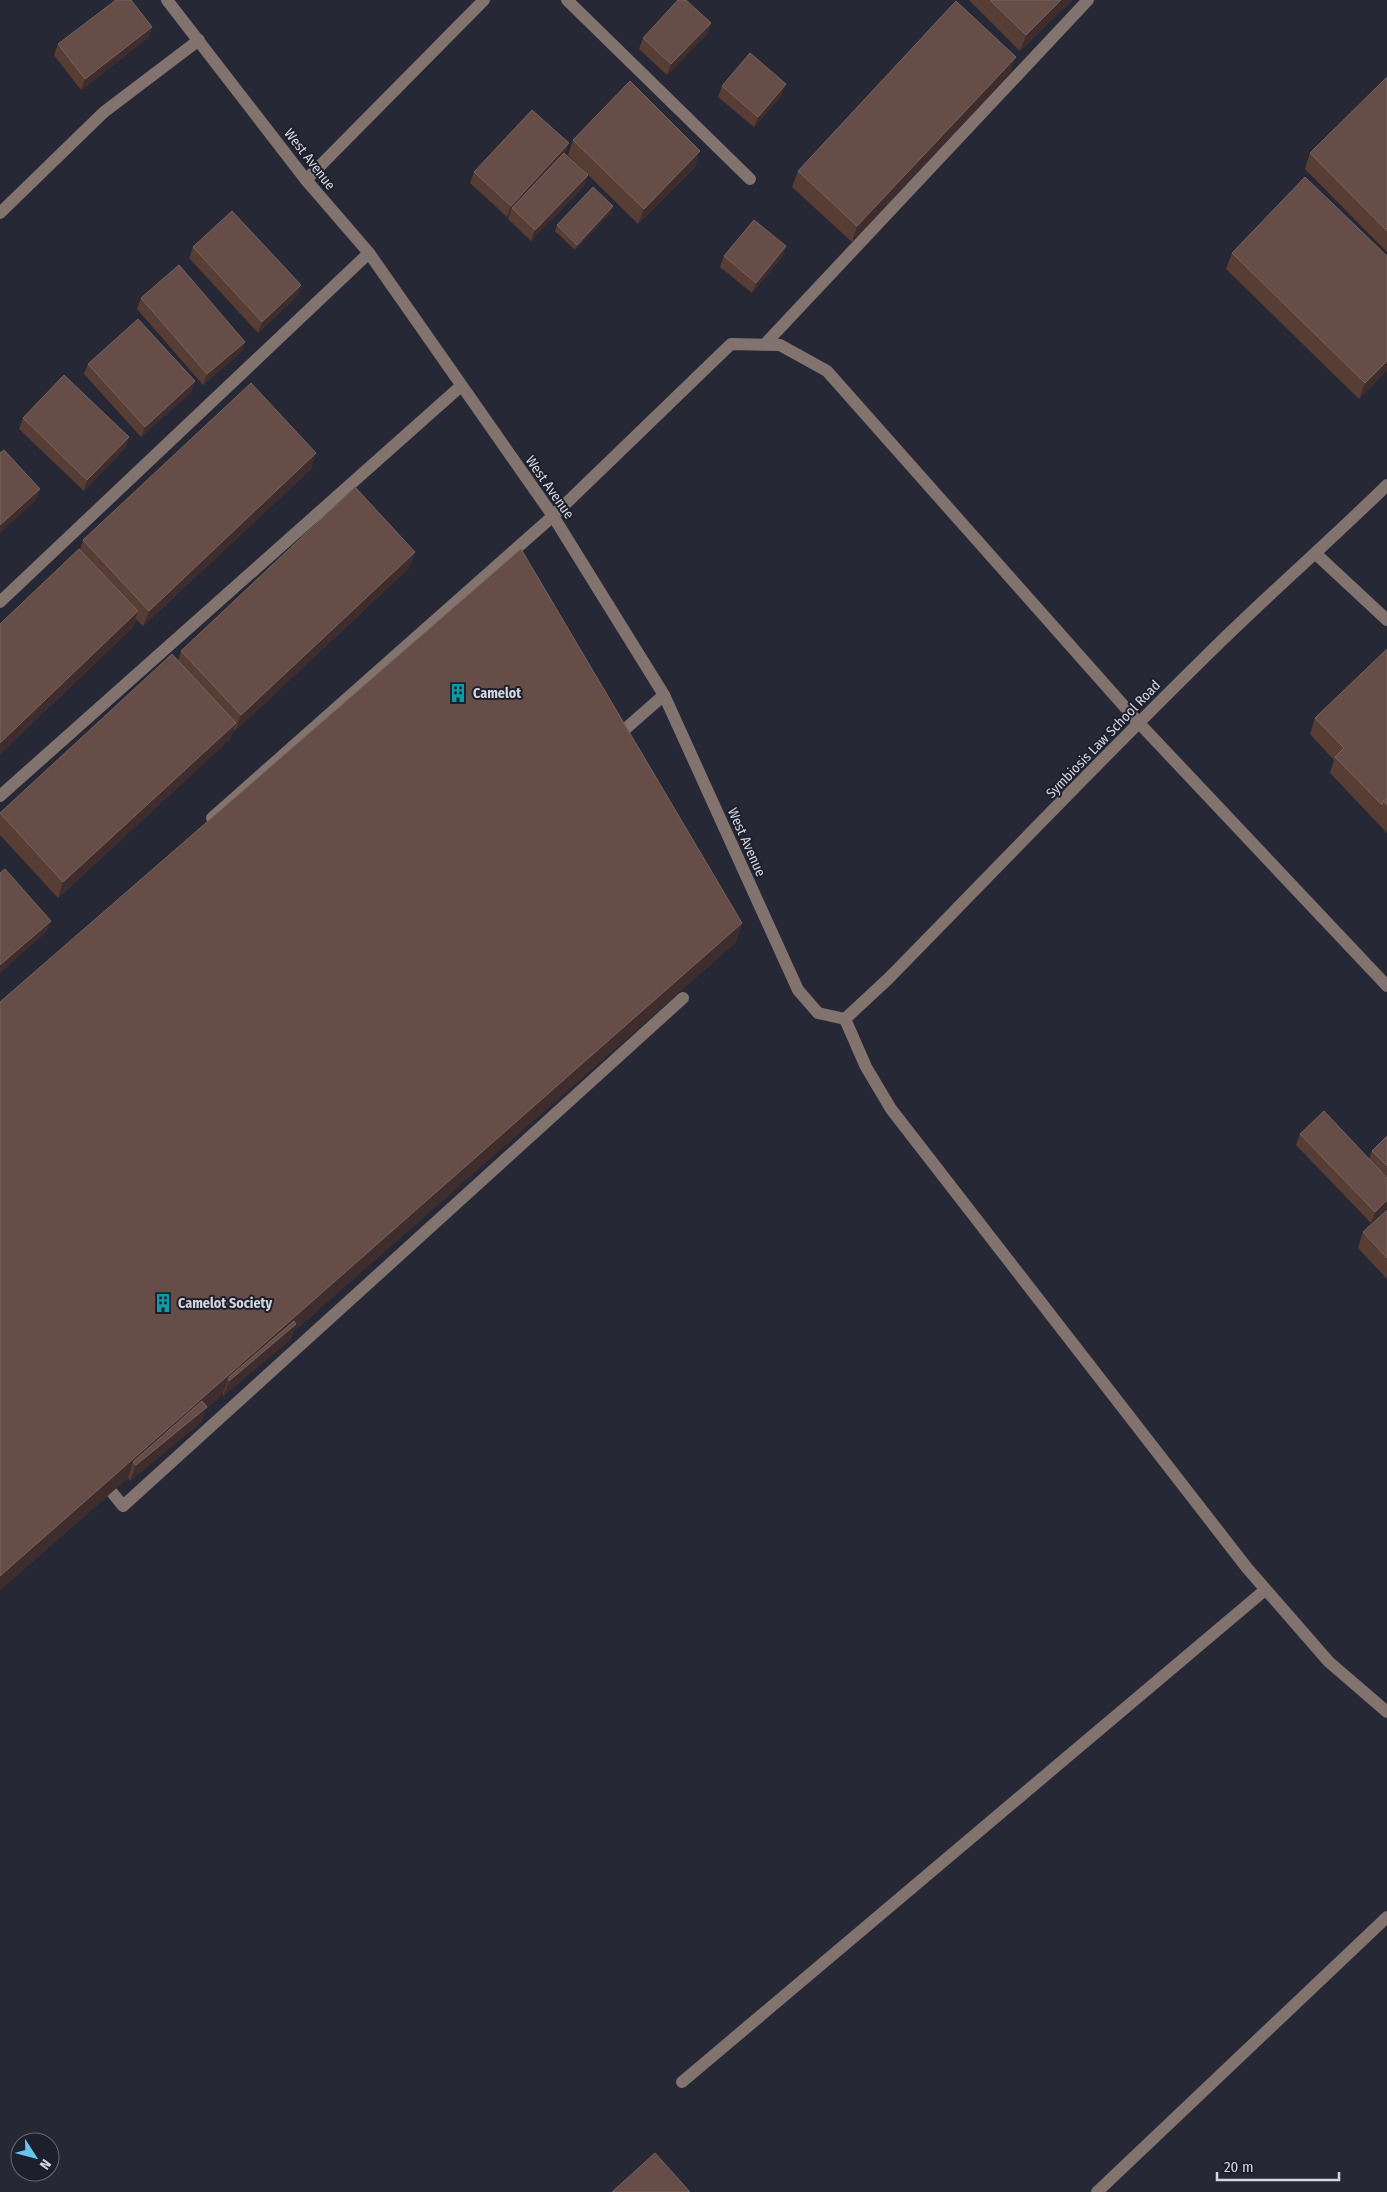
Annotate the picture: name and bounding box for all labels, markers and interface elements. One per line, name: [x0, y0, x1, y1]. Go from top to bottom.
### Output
street label: West Avenue: [280, 125, 339, 193]
street label: West Avenue: [522, 452, 578, 522]
street label: Symbiosis Law School Road: [1043, 677, 1164, 802]
building icon: Camelot: [447, 682, 469, 704]
place label: Camelot: [473, 685, 522, 702]
street label: West Avenue: [724, 805, 769, 879]
building icon: Camelot Society: [152, 1292, 174, 1314]
place label: Camelot Society: [178, 1295, 272, 1312]
north arrow: [10, 2132, 60, 2182]
scale bar: [1217, 2150, 1340, 2182]
text: N: [36, 2156, 54, 2173]
text: 20 m: [1224, 2158, 1254, 2176]

